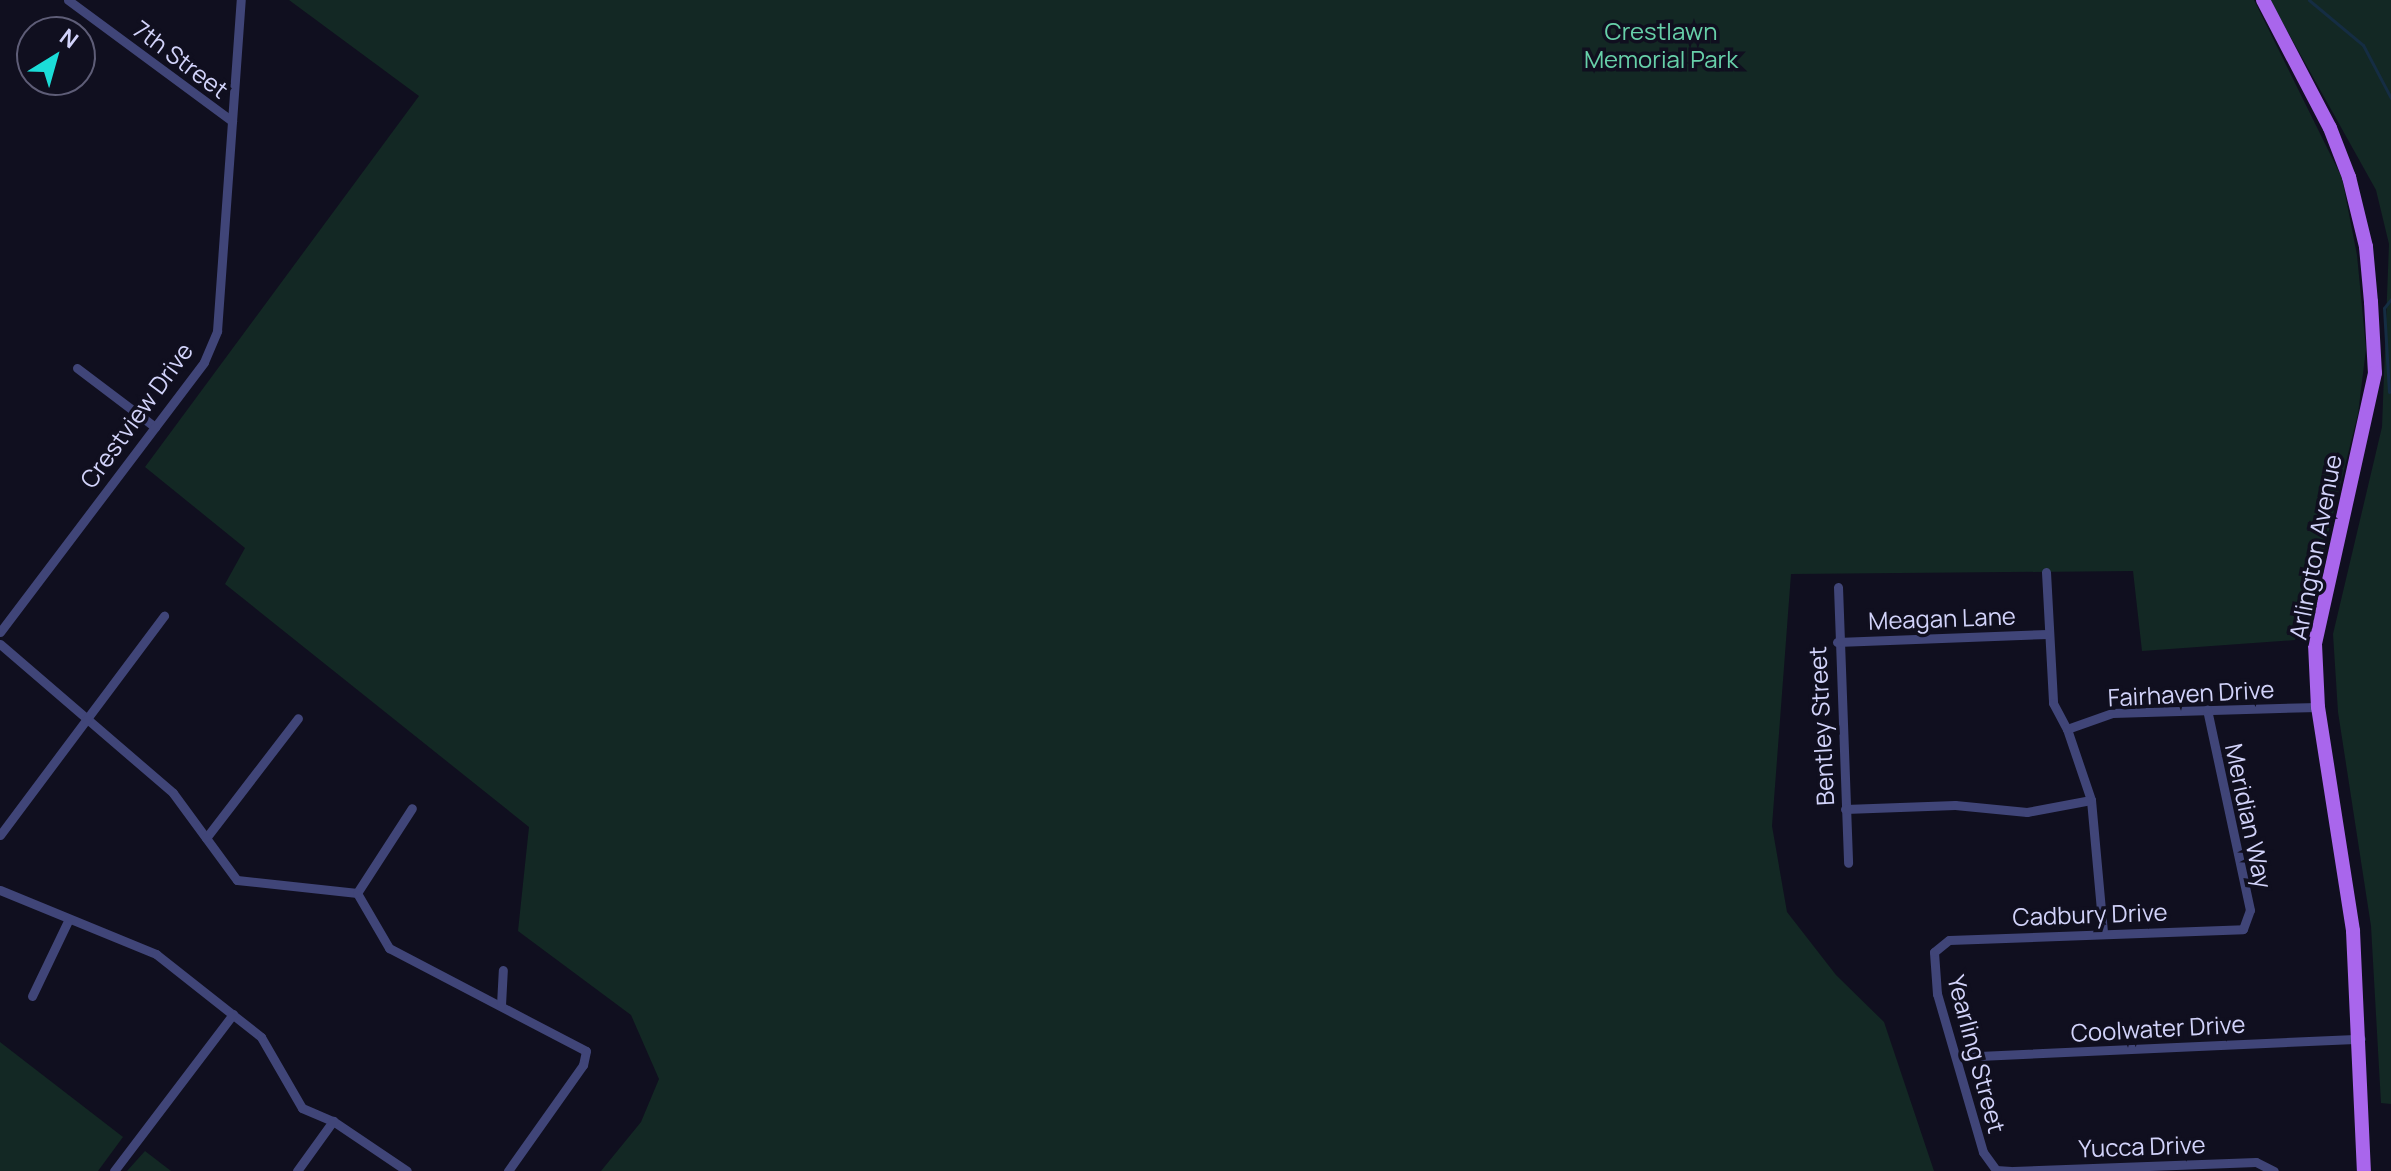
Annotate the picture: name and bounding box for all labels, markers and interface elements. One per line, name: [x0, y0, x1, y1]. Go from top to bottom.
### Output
street label: 7th Street: [128, 14, 234, 104]
north arrow: [16, 16, 96, 96]
park label: Crestlawn Memorial Park: [1584, 17, 1738, 73]
text: N: [54, 22, 85, 55]
street label: Crestview Drive: [74, 337, 198, 493]
street label: Arlington Avenue: [2283, 452, 2347, 642]
street label: Meagan Lane: [1868, 601, 2016, 635]
street label: Bentley Street: [1802, 646, 1840, 806]
street label: Fairhaven Drive: [2107, 674, 2275, 712]
street label: Meridian Way: [2220, 741, 2278, 891]
street label: Cadbury Drive: [2012, 897, 2168, 931]
street label: Yearling Street: [1942, 972, 2012, 1136]
street label: Coolwater Drive: [2070, 1009, 2246, 1047]
street label: Yucca Drive: [2078, 1129, 2206, 1163]

